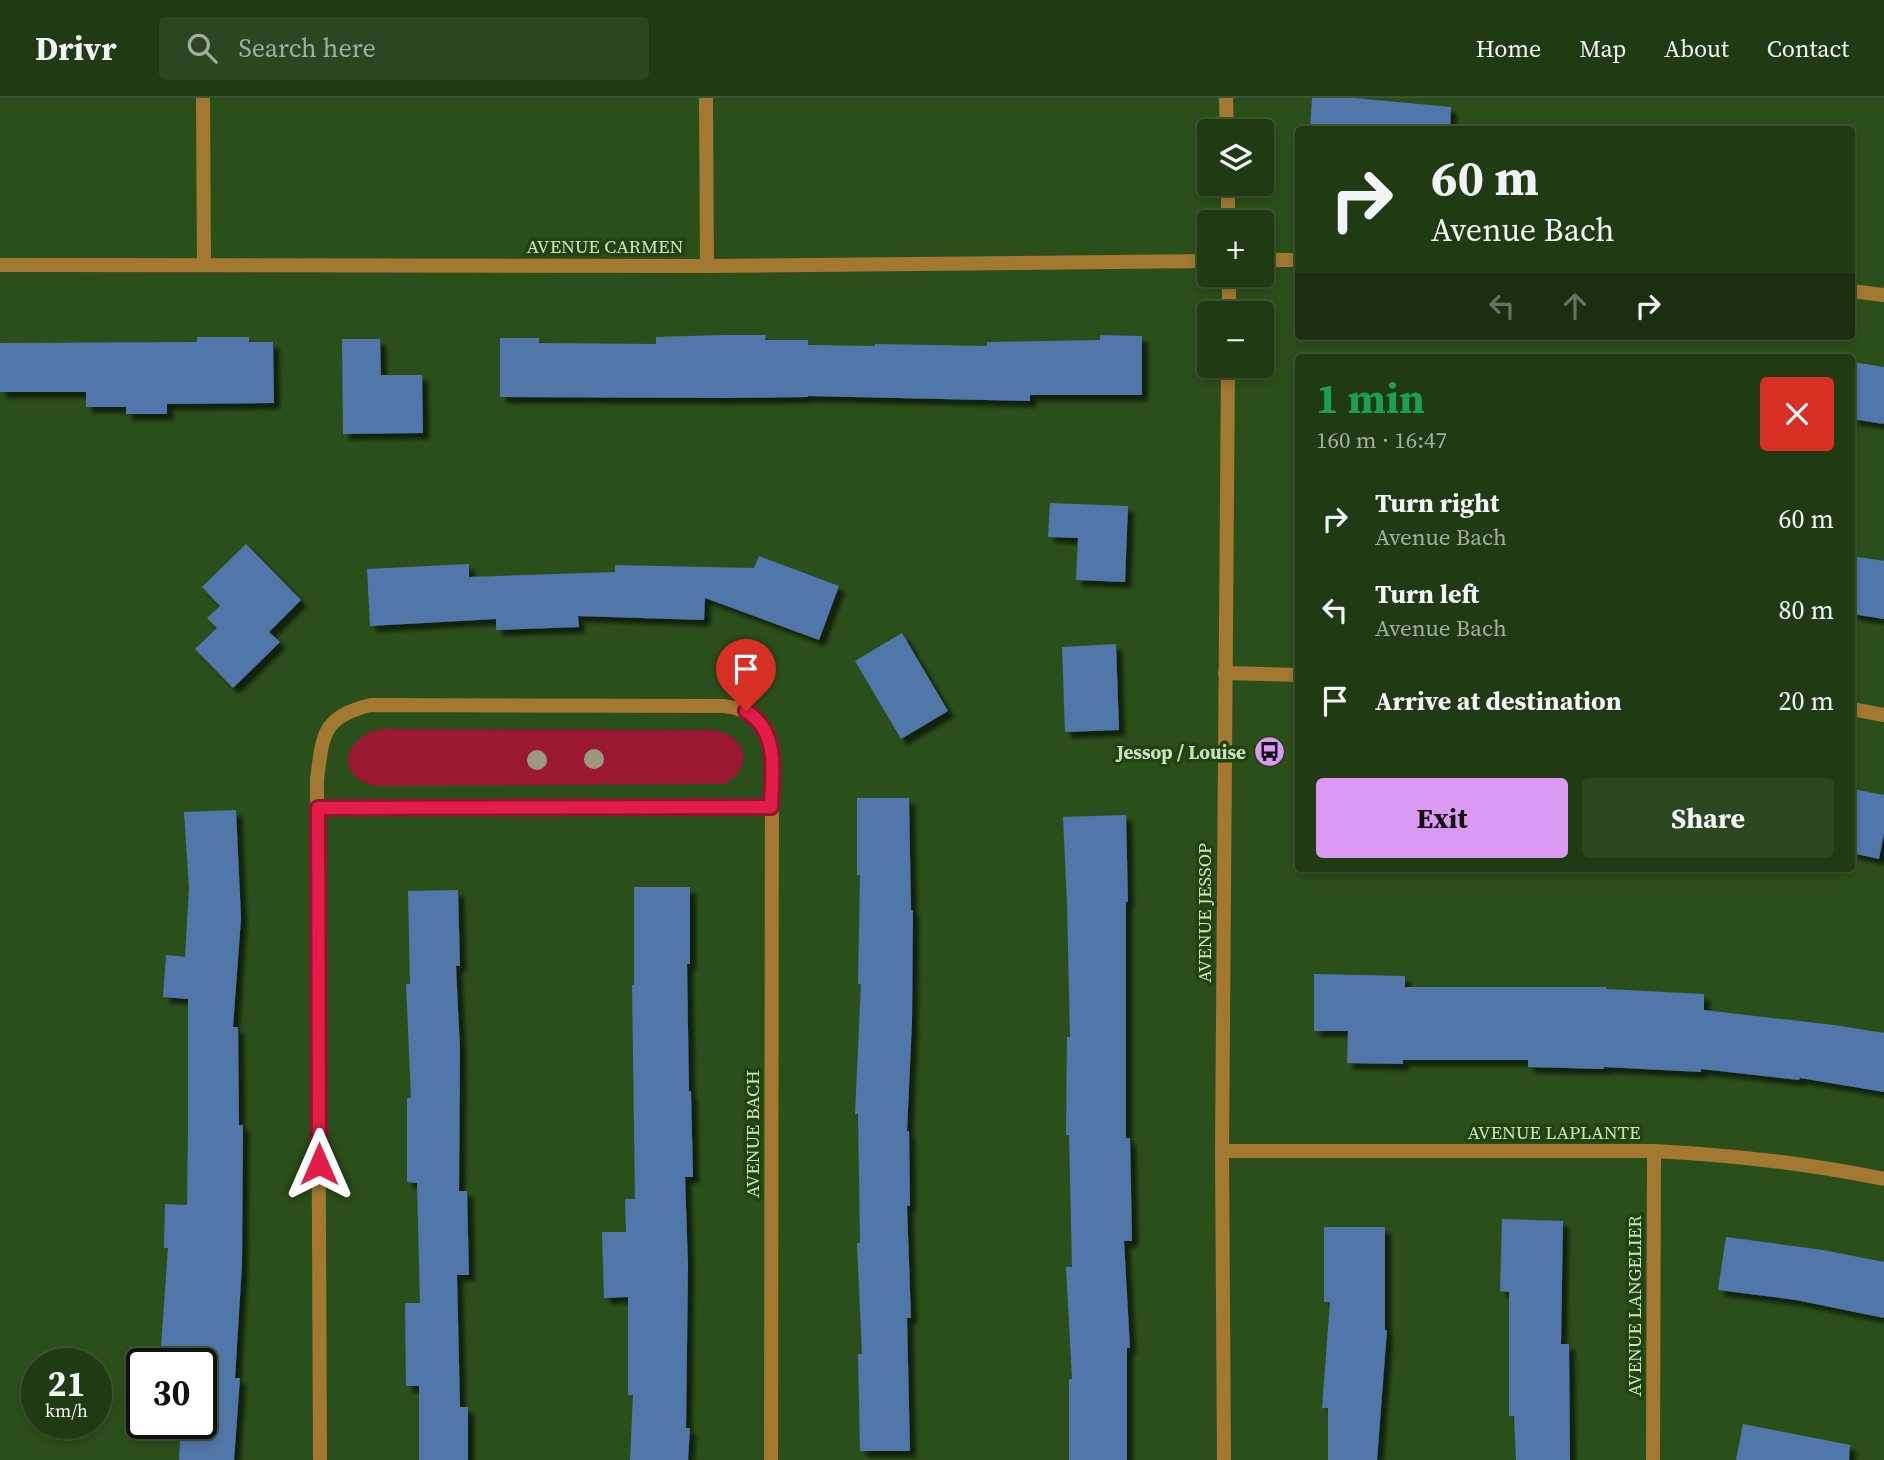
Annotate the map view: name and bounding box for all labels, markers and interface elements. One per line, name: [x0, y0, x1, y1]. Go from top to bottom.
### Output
search box: [159, 17, 649, 80]
text: Drivr: [35, 26, 117, 71]
icon: search: [183, 29, 221, 67]
text: Search here: [239, 30, 376, 66]
text: Home: [1476, 32, 1541, 65]
text: Map: [1579, 32, 1626, 65]
text: About: [1664, 32, 1729, 65]
text: Contact: [1767, 32, 1849, 65]
map controls: [1197, 119, 1274, 378]
button: layers: [1197, 119, 1274, 196]
text: 60 m: [1431, 144, 1539, 211]
icon: right: [1316, 154, 1407, 245]
text: Avenue Bach: [1431, 208, 1614, 252]
button: +: [1197, 210, 1274, 287]
street label: AVENUE CARMEN: [526, 233, 684, 259]
icon: left: [1483, 287, 1521, 325]
icon: ahead: [1556, 287, 1594, 325]
icon: right: [1629, 287, 1667, 325]
button: −: [1197, 301, 1274, 378]
text: 1 min: [1316, 369, 1425, 427]
button: close: [1760, 377, 1834, 451]
text: 160 m · 16:47: [1316, 424, 1447, 456]
text: Turn right: [1375, 485, 1499, 521]
icon: right: [1316, 500, 1354, 538]
text: 60 m: [1779, 501, 1834, 537]
text: Avenue Bach: [1375, 521, 1507, 553]
text: Turn left: [1375, 576, 1479, 612]
icon: left: [1316, 591, 1354, 629]
text: 80 m: [1779, 592, 1834, 628]
text: Avenue Bach: [1375, 612, 1507, 644]
pin: [716, 639, 776, 711]
icon: arrive: [727, 650, 765, 688]
icon: arrive: [1316, 682, 1354, 720]
text: Arrive at destination: [1375, 683, 1622, 719]
text: 20 m: [1779, 683, 1834, 719]
bus stop icon: Jessop / Louise: [1252, 735, 1286, 769]
place label: Jessop / Louise: [1115, 739, 1246, 765]
button: Exit: [1316, 778, 1568, 858]
button: Share: [1582, 778, 1834, 858]
street label: AVENUE JESSOP: [1191, 843, 1217, 983]
street label: AVENUE BACH: [739, 1070, 765, 1198]
street label: AVENUE LAPLANTE: [1467, 1119, 1641, 1145]
position arrow: [282, 1127, 356, 1201]
street label: AVENUE LANGELIER: [1621, 1215, 1647, 1397]
speed limit sign: 30: [126, 1348, 217, 1439]
text: 21: [48, 1360, 85, 1408]
text: km/h: [45, 1398, 88, 1423]

